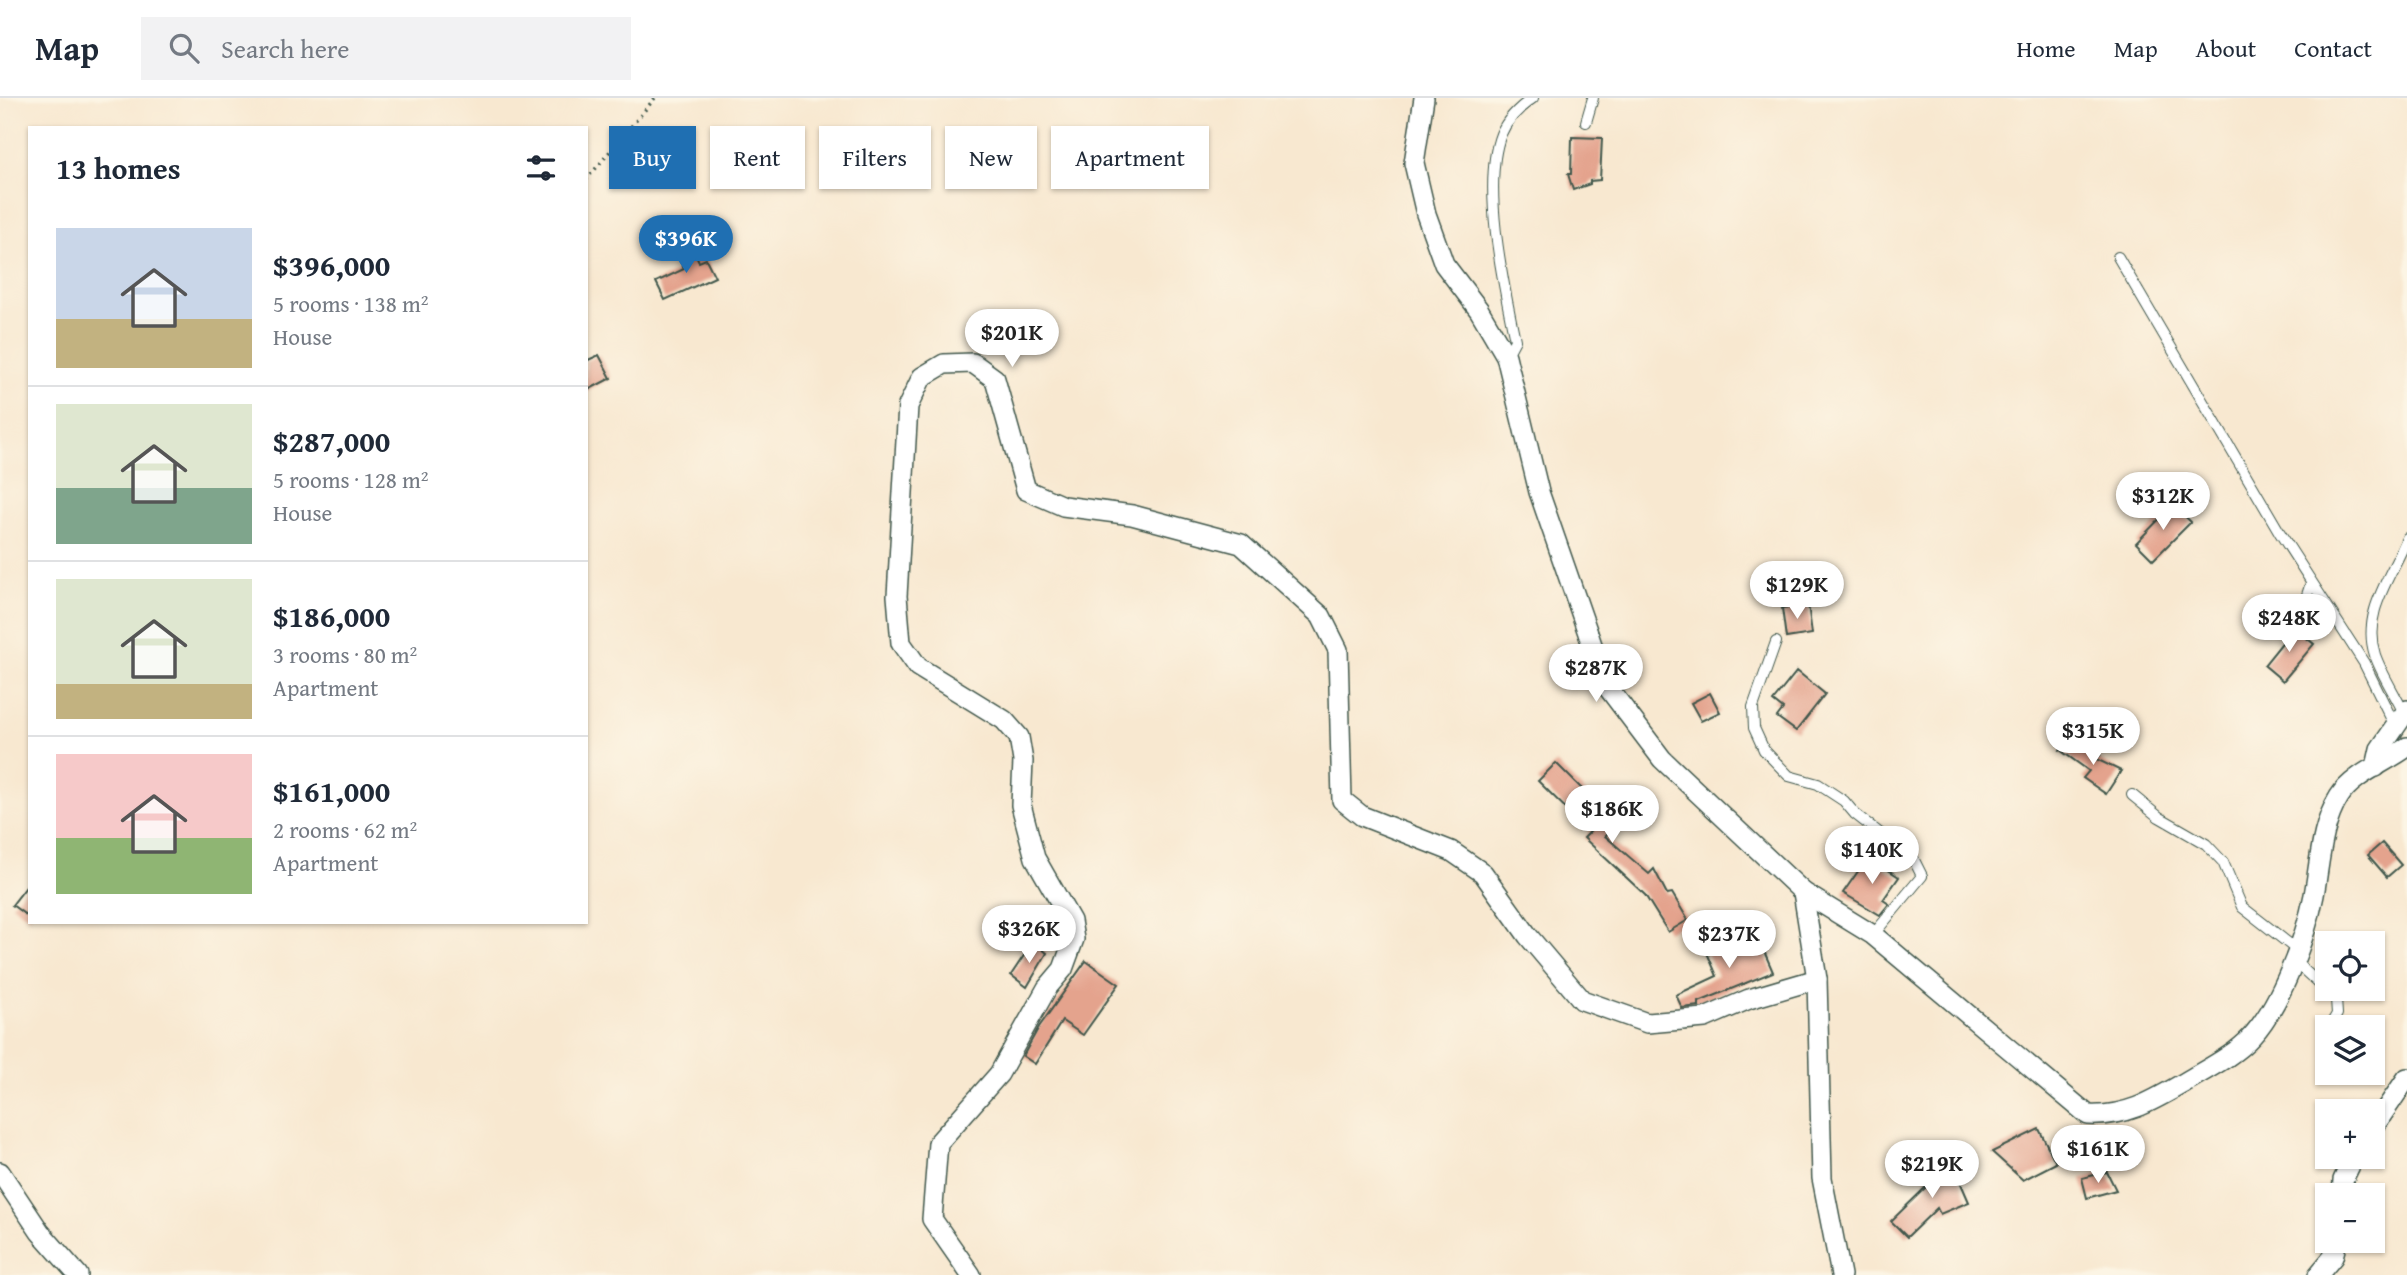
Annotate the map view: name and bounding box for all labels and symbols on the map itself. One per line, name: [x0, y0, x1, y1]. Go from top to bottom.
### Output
pin: $396K: [637, 216, 735, 275]
pin: $201K: [963, 310, 1061, 369]
pin: $312K: [2114, 472, 2212, 532]
pin: $129K: [1748, 561, 1846, 621]
pin: $248K: [2240, 594, 2338, 654]
pin: $287K: [1547, 644, 1645, 704]
pin: $315K: [2044, 708, 2142, 767]
pin: $186K: [1563, 786, 1661, 845]
pin: $140K: [1823, 826, 1921, 886]
pin: $326K: [980, 906, 1078, 965]
pin: $237K: [1680, 910, 1778, 970]
pin: $161K: [2049, 1126, 2147, 1185]
pin: $219K: [1883, 1140, 1981, 1200]

